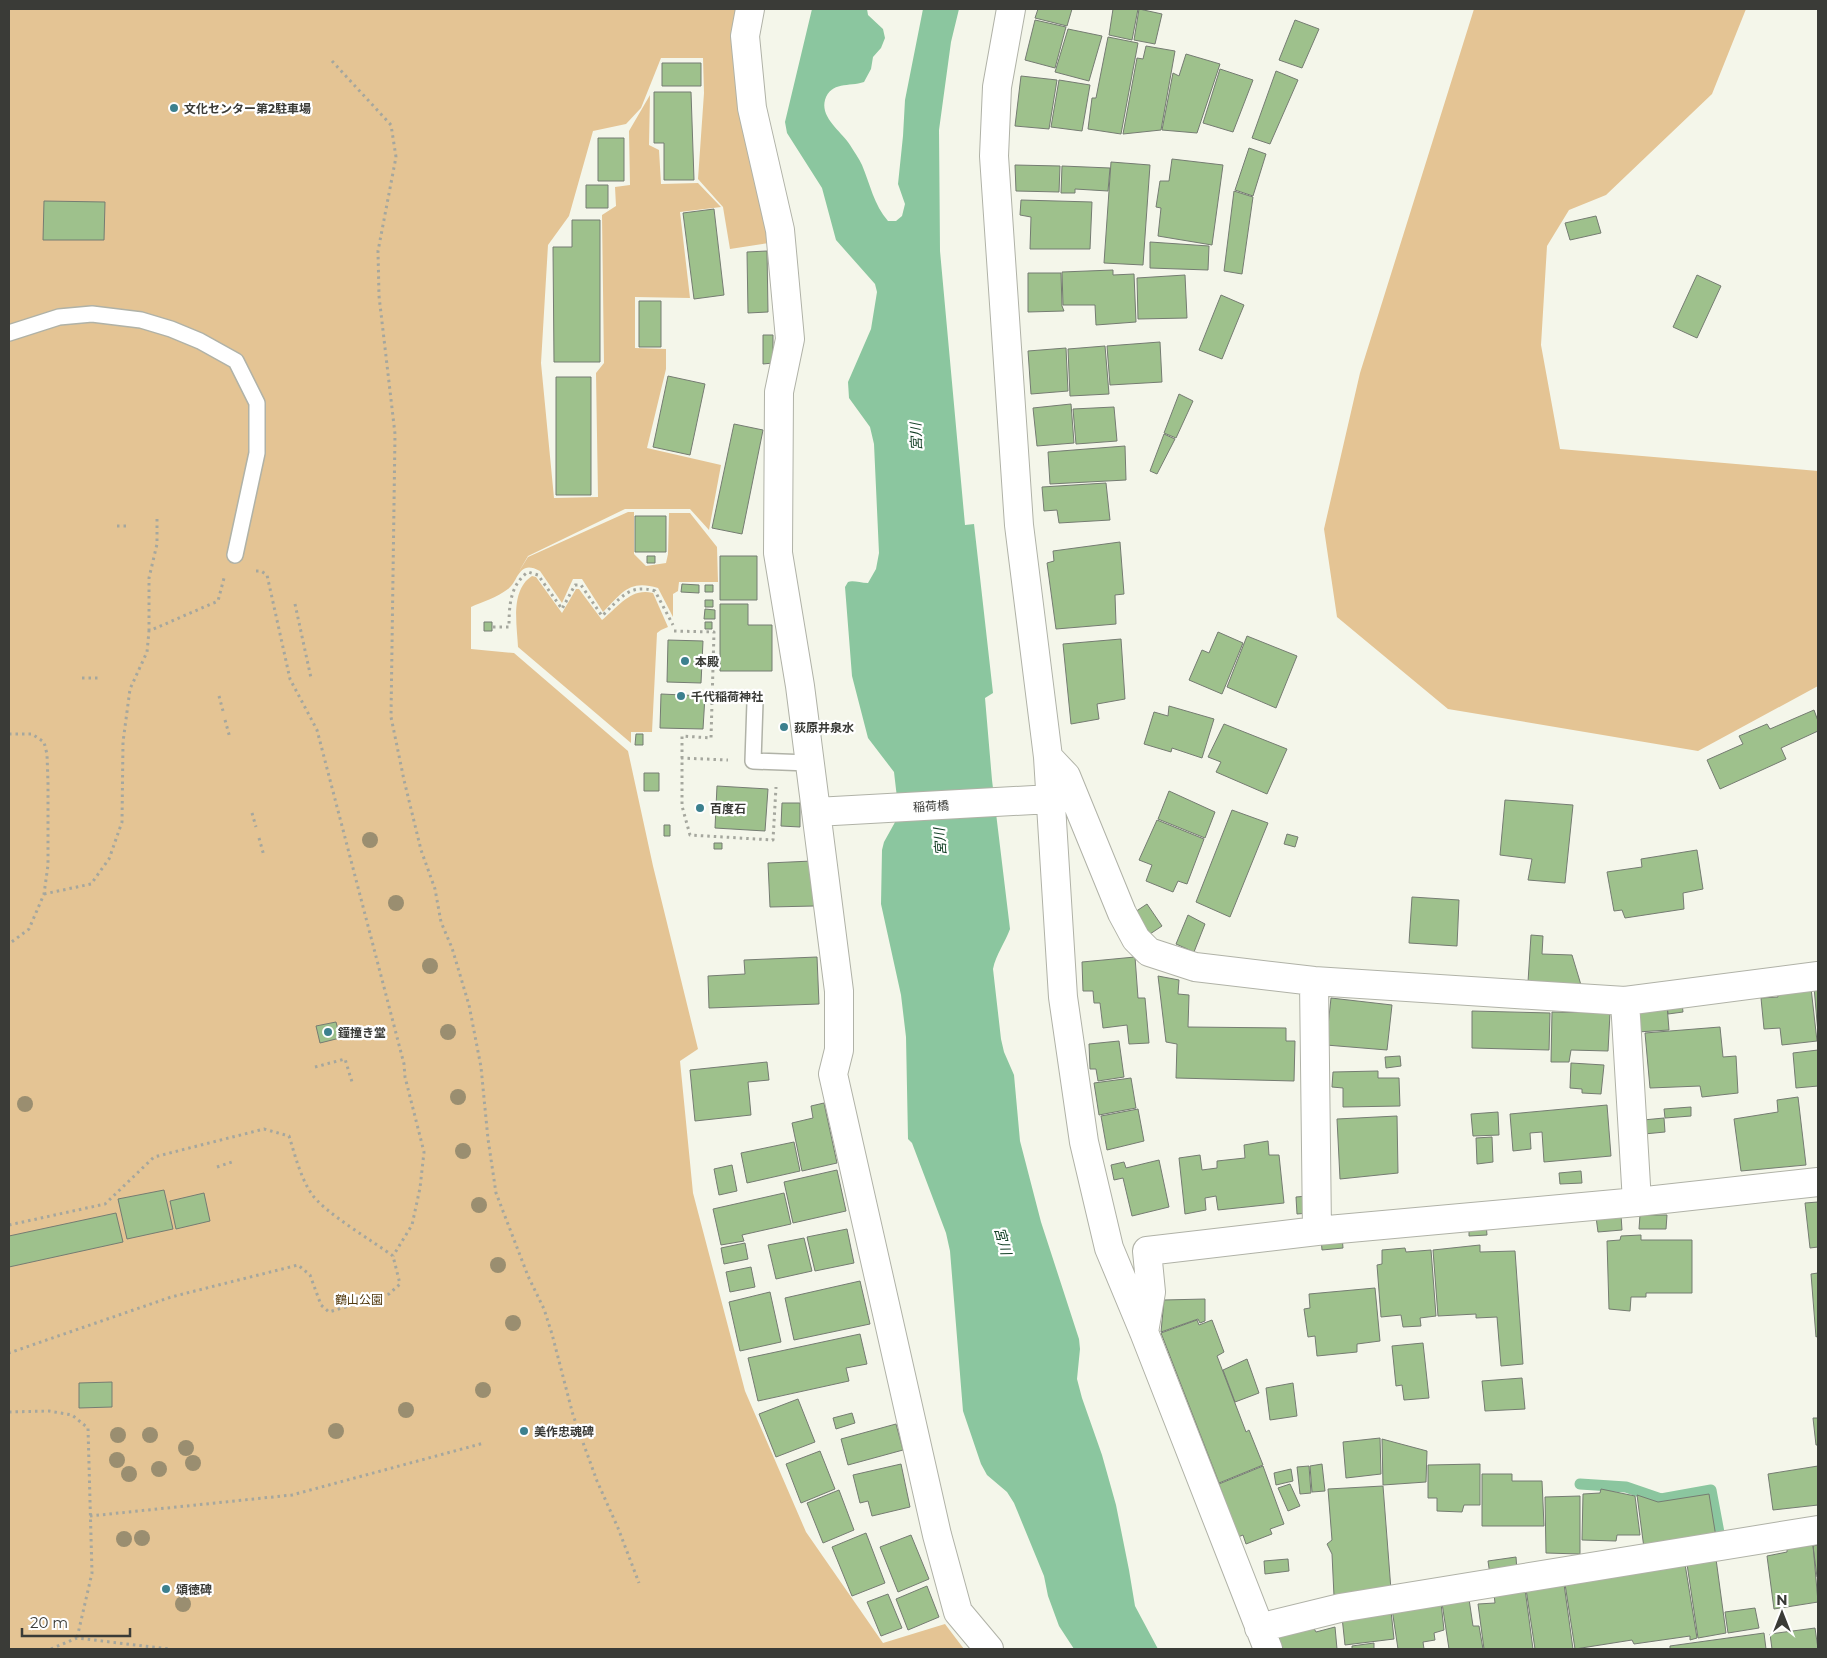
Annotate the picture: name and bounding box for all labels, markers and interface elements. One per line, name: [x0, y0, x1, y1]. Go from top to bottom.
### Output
place label: 文化センター第2駐車場: [184, 101, 311, 116]
marker: 文化センター第2駐車場: [168, 102, 180, 114]
water label: 宮川: [906, 421, 925, 451]
place label: 本殿: [695, 654, 719, 669]
marker: 本殿: [679, 655, 691, 667]
place label: 千代稲荷神社: [691, 689, 763, 704]
marker: 千代稲荷神社: [675, 690, 687, 702]
place label: 荻原井泉水: [794, 720, 854, 735]
marker: 荻原井泉水: [778, 721, 790, 733]
street label: 稲荷橋: [913, 798, 949, 814]
place label: 百度石: [710, 801, 746, 816]
marker: 百度石: [694, 802, 706, 814]
water label: 宮川: [930, 825, 950, 857]
place label: 鐘撞き堂: [337, 1025, 386, 1040]
marker: 鐘撞き堂: [322, 1026, 334, 1038]
water label: 宮川: [991, 1225, 1016, 1259]
park label: 鶴山公園: [335, 1292, 383, 1307]
place label: 美作忠魂碑: [534, 1424, 594, 1439]
marker: 美作忠魂碑: [518, 1425, 530, 1437]
place label: 頌徳碑: [176, 1582, 212, 1597]
marker: 頌徳碑: [160, 1583, 172, 1595]
north arrow: [1757, 1588, 1807, 1638]
text: N: [1776, 1591, 1788, 1609]
scale bar: [22, 1606, 130, 1638]
text: 20 m: [30, 1613, 68, 1632]

